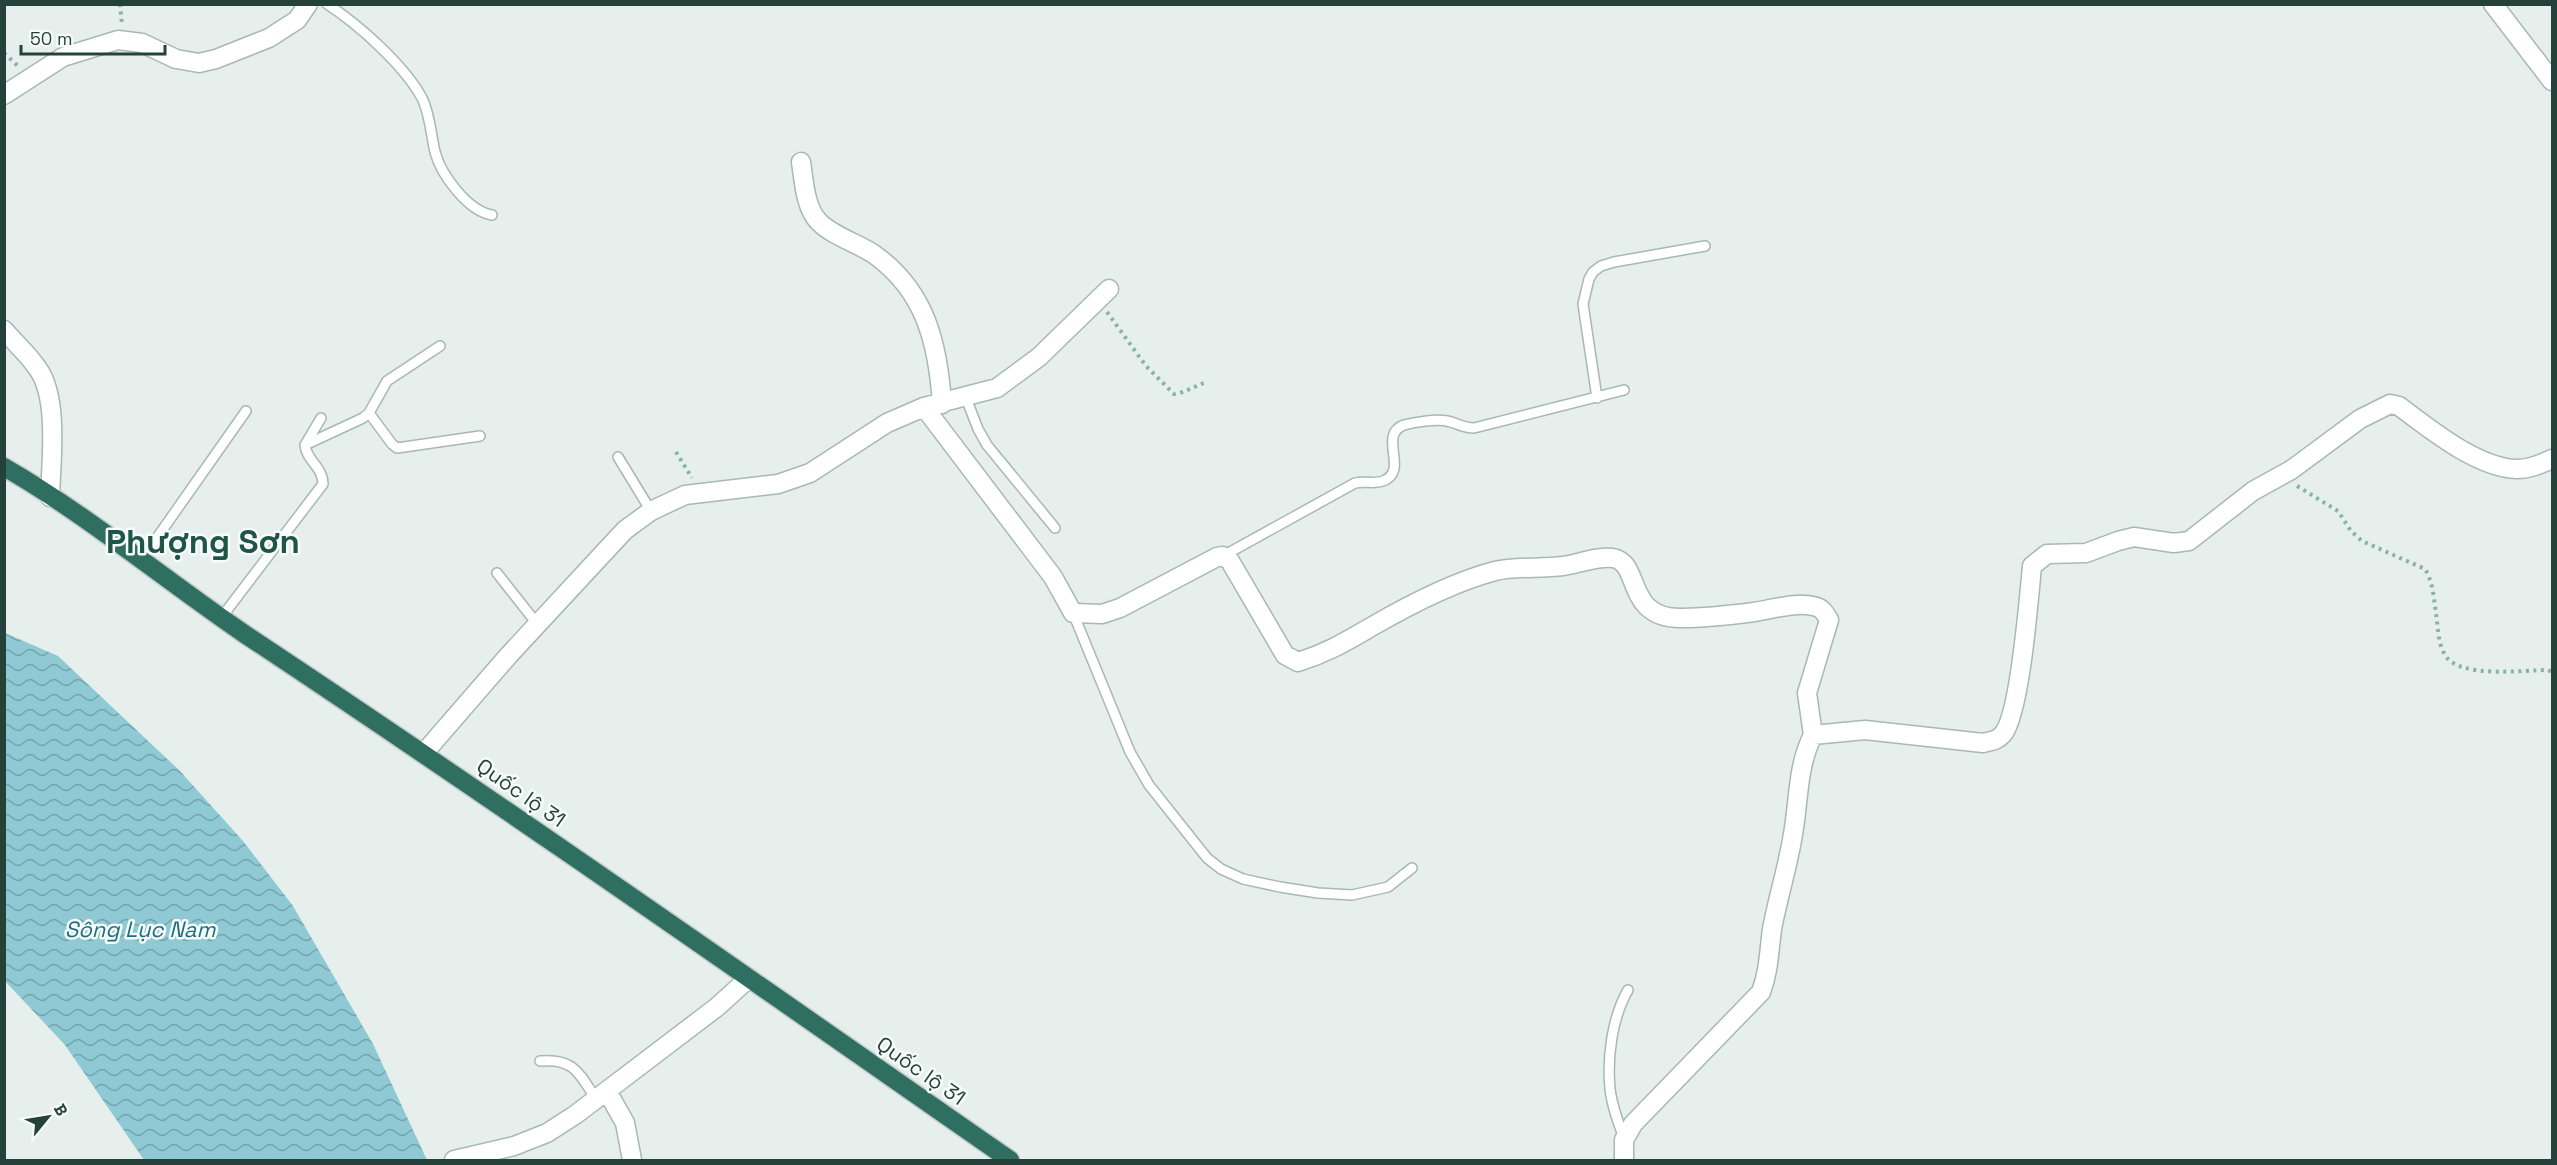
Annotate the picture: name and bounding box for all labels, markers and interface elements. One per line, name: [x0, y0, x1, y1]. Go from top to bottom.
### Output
scale bar: [21, 18, 165, 56]
text: 50 m: [30, 27, 72, 50]
district label: Phượng Sơn: [106, 521, 300, 563]
street label: Quốc lộ 31: [472, 752, 571, 833]
water label: Sông Lục Nam: [65, 915, 216, 943]
street label: Quốc lộ 31: [872, 1030, 971, 1111]
north arrow: [18, 1087, 78, 1147]
text: B: [49, 1100, 72, 1120]

